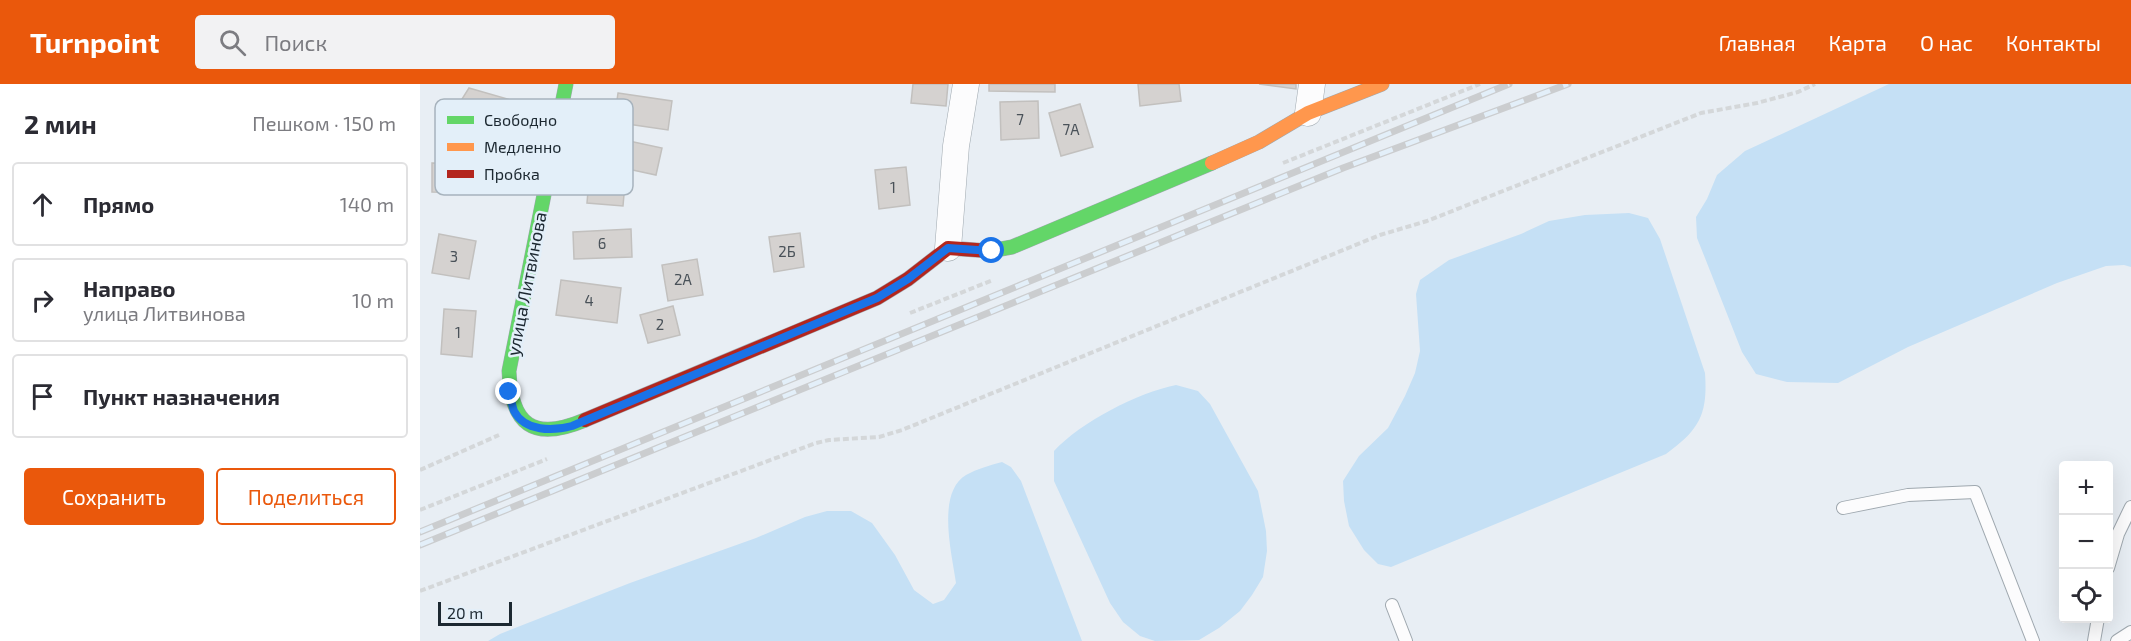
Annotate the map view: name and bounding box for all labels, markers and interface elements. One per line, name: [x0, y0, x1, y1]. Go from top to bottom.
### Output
search box: [195, 15, 615, 69]
text: Turnpoint: [30, 25, 159, 59]
icon: search: [216, 26, 249, 59]
text: Поиск: [264, 29, 327, 55]
text: Главная: [1719, 30, 1796, 55]
text: Карта: [1829, 30, 1887, 55]
text: О нас: [1920, 30, 1973, 55]
text: Контакты: [2006, 30, 2101, 55]
legend: [435, 99, 633, 195]
text: 2 мин: [24, 108, 97, 139]
text: Свободно: [484, 110, 557, 129]
house number: 7: [1016, 110, 1024, 128]
text: Пешком · 150 m: [252, 111, 396, 135]
house number: 7А: [1062, 120, 1080, 138]
text: Медленно: [484, 137, 561, 156]
text: Пробка: [484, 164, 540, 183]
house number: 1: [890, 178, 896, 196]
icon: ahead: [26, 188, 59, 221]
text: Прямо: [83, 191, 154, 217]
text: 140 m: [340, 192, 394, 216]
street label: улица Литвинова: [501, 210, 551, 358]
house number: 6: [598, 234, 606, 252]
route start: [978, 237, 1004, 263]
house number: 2Б: [778, 242, 796, 260]
house number: 3: [450, 247, 458, 265]
house number: 2А: [674, 270, 693, 288]
text: Направо: [83, 275, 176, 301]
icon: right: [26, 284, 59, 317]
text: 10 m: [352, 288, 394, 312]
house number: 4: [584, 291, 594, 309]
text: улица Литвинова: [83, 301, 246, 325]
house number: 2: [656, 315, 664, 333]
house number: 1: [455, 323, 461, 341]
route end: [495, 378, 521, 404]
icon: arrive: [26, 380, 59, 413]
text: Пункт назначения: [83, 383, 280, 409]
map controls: [2059, 461, 2113, 623]
button: +: [2059, 461, 2113, 515]
button: Сохранить: [24, 468, 204, 525]
button: Поделиться: [216, 468, 396, 525]
button: −: [2059, 515, 2113, 569]
button: locate: [2059, 569, 2113, 623]
scale bar: [438, 599, 512, 626]
text: 20 m: [447, 603, 483, 622]

